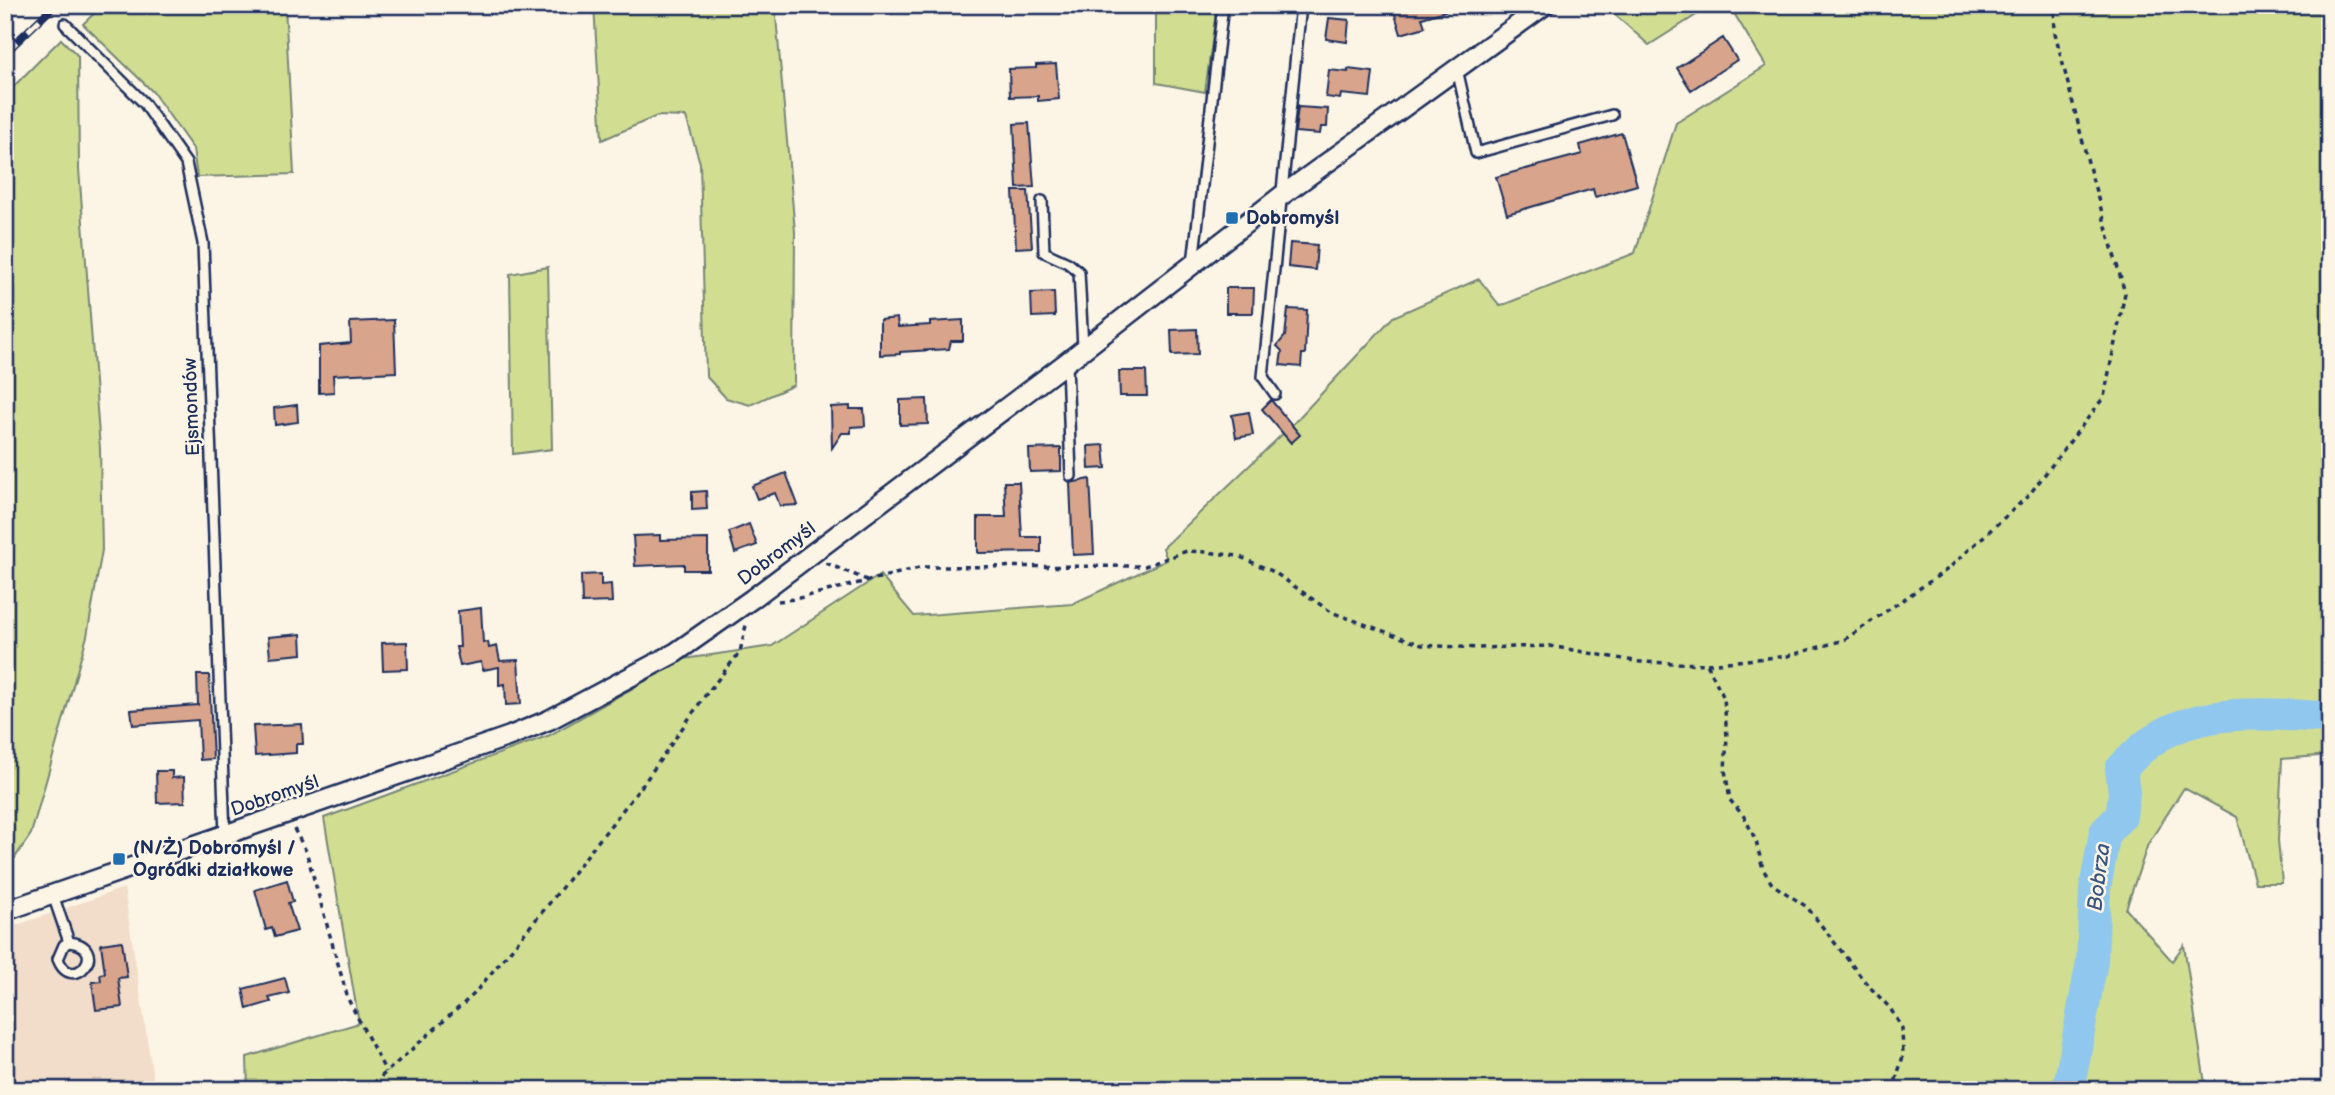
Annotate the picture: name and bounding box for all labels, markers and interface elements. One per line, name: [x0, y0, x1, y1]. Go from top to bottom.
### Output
place label: Dobromyśl: [1246, 207, 1339, 230]
marker: Dobromyśl: [1224, 210, 1240, 226]
street label: Ejsmondów: [179, 357, 205, 456]
street label: Dobromyśl: [734, 517, 820, 591]
street label: Dobromyśl: [228, 770, 322, 822]
place label: (N/Ż) Dobromyśl / Ogródki działkowe: [133, 836, 296, 882]
water label: Bobrza: [2082, 842, 2116, 912]
marker: (N/Ż) Dobromyśl / Ogródki działkowe: [111, 851, 127, 867]

